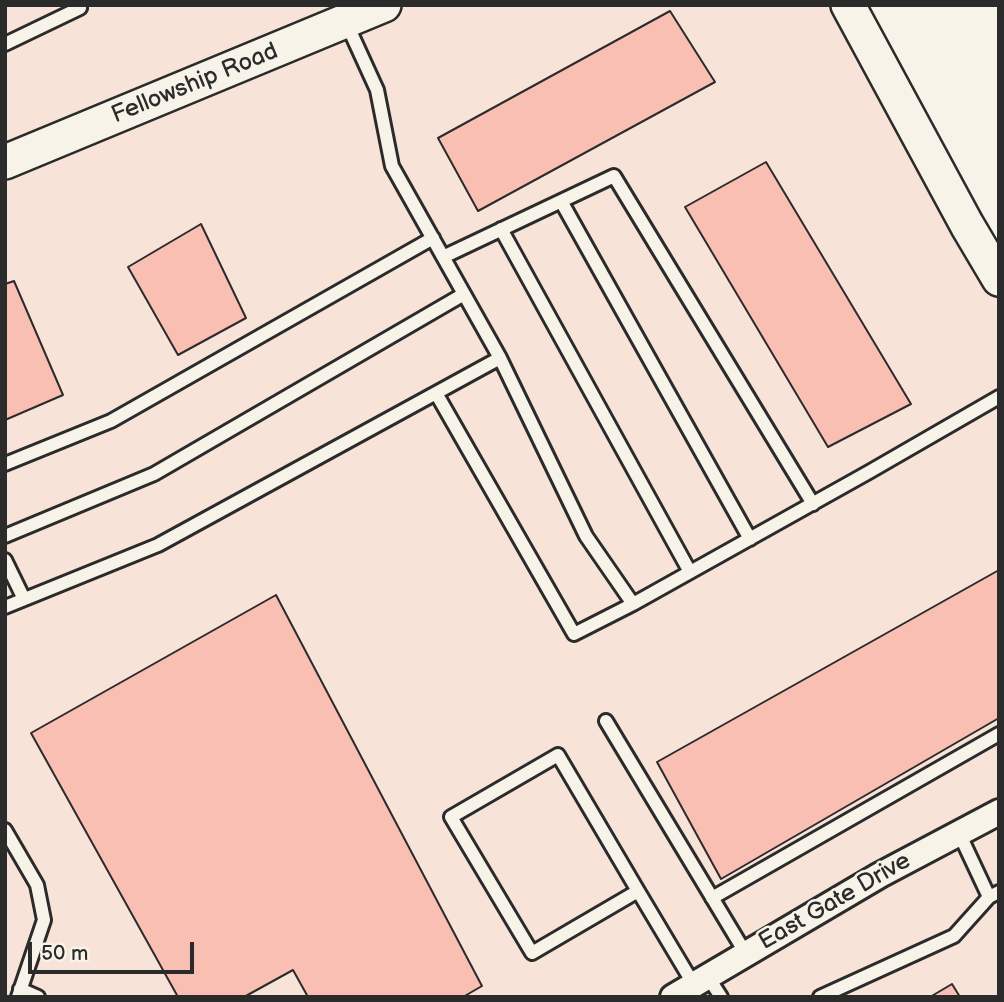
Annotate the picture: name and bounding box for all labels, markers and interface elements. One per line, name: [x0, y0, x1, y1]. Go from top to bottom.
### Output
street label: Fellowship Road: [107, 37, 283, 131]
street label: East Gate Drive: [754, 847, 916, 957]
scale bar: [32, 928, 198, 972]
text: 50 m: [41, 941, 88, 966]

